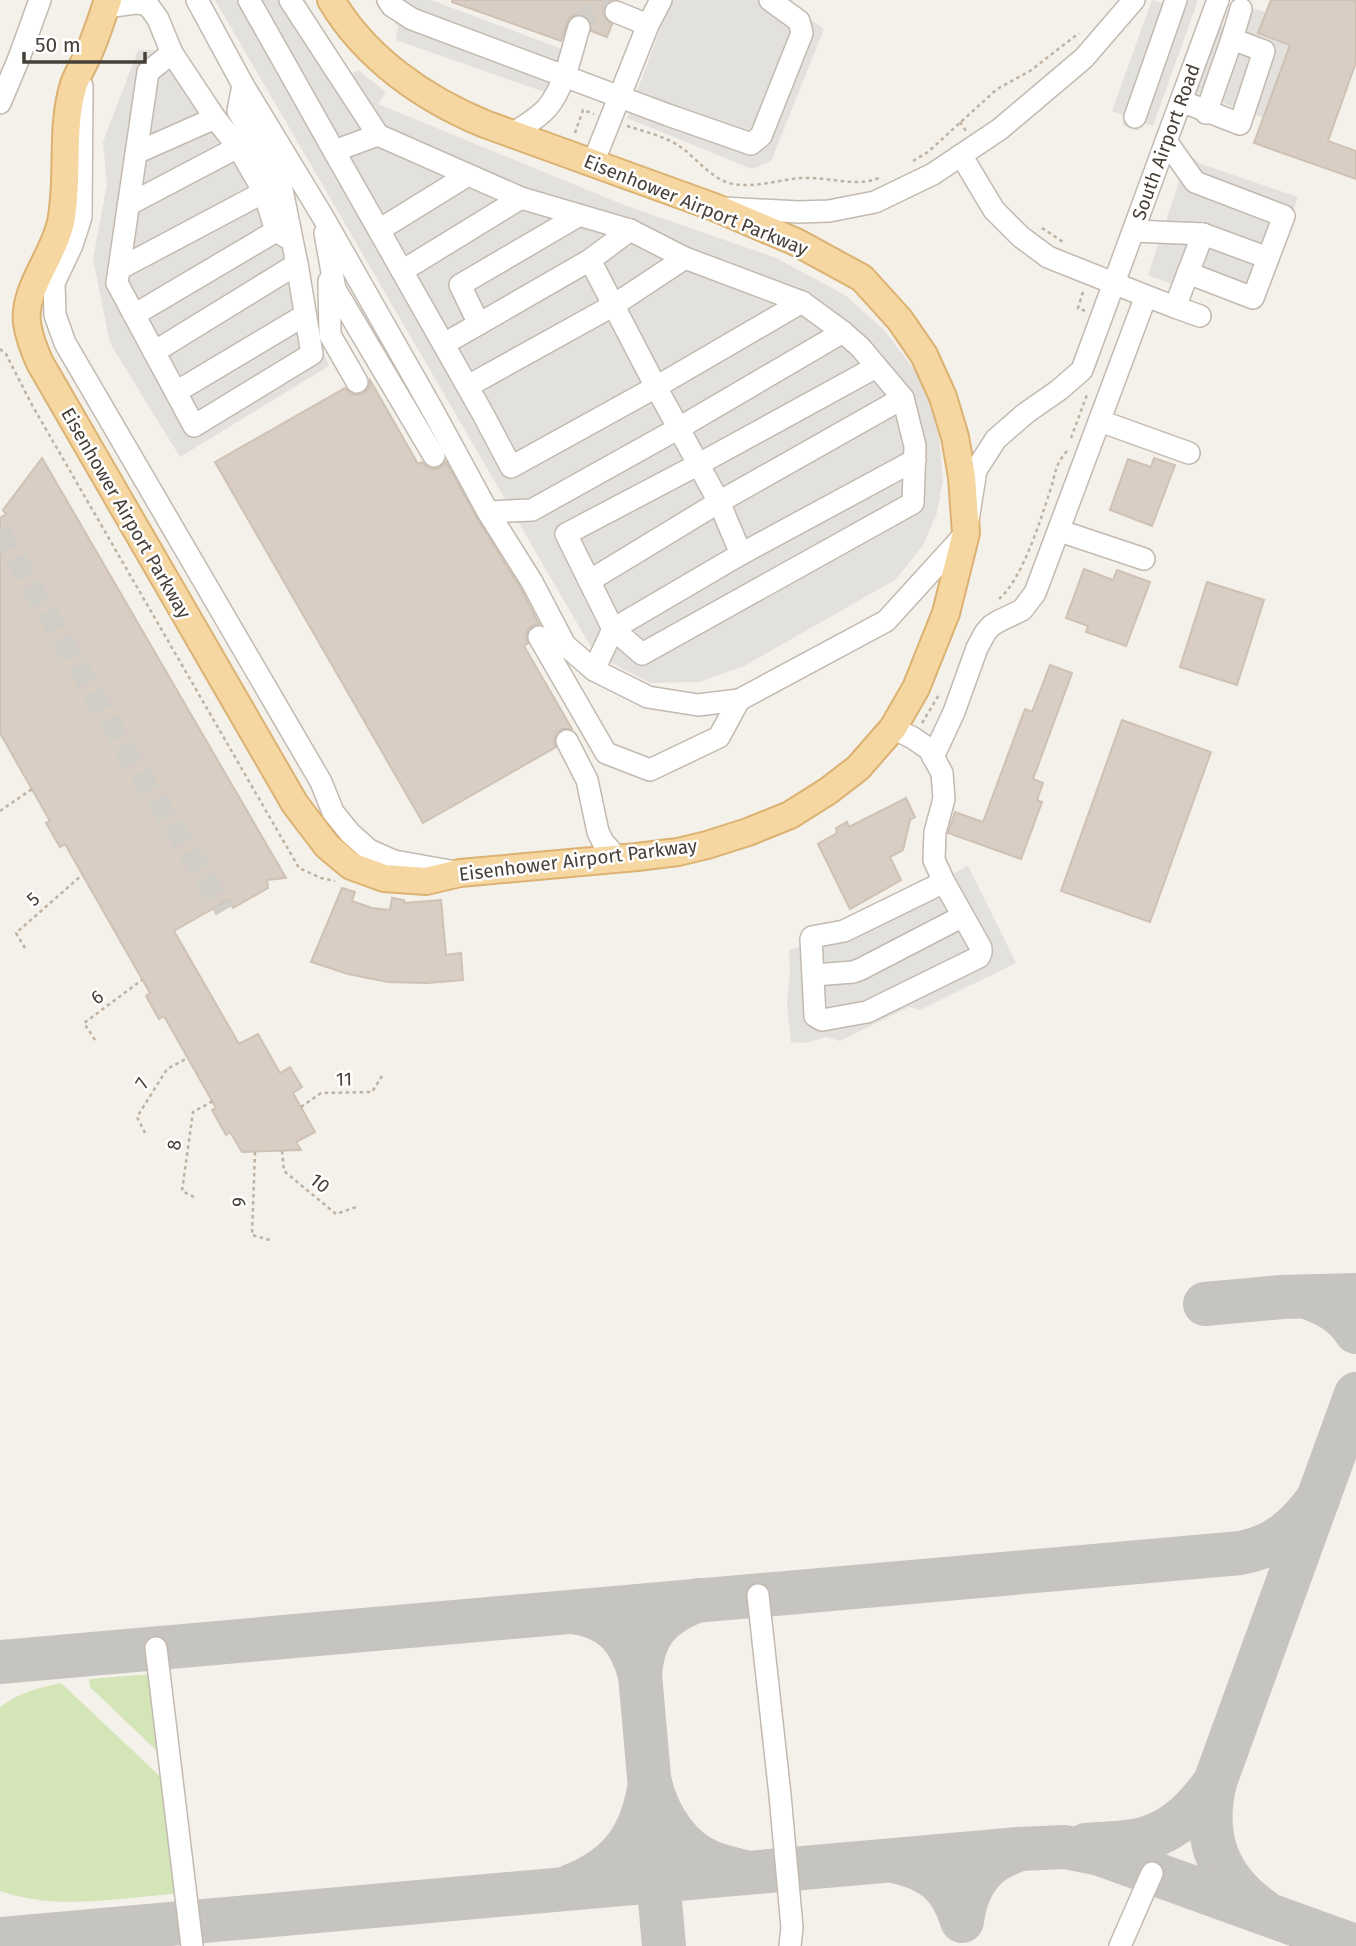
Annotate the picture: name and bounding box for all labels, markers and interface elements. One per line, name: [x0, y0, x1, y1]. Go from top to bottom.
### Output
scale bar: [24, 21, 145, 65]
text: 50 m: [35, 32, 81, 58]
street label: South Airport Road: [1127, 61, 1205, 223]
street label: Eisenhower Airport Parkway: [581, 149, 812, 261]
street label: Eisenhower Airport Parkway: [56, 403, 196, 623]
street label: Eisenhower Airport Parkway: [458, 834, 699, 886]
street label: 5: [22, 887, 44, 911]
street label: 6: [86, 985, 108, 1009]
street label: 11: [336, 1067, 352, 1091]
street label: 7: [130, 1073, 154, 1093]
street label: 8: [162, 1138, 186, 1152]
street label: 10: [305, 1168, 335, 1198]
street label: 9: [227, 1197, 251, 1207]

